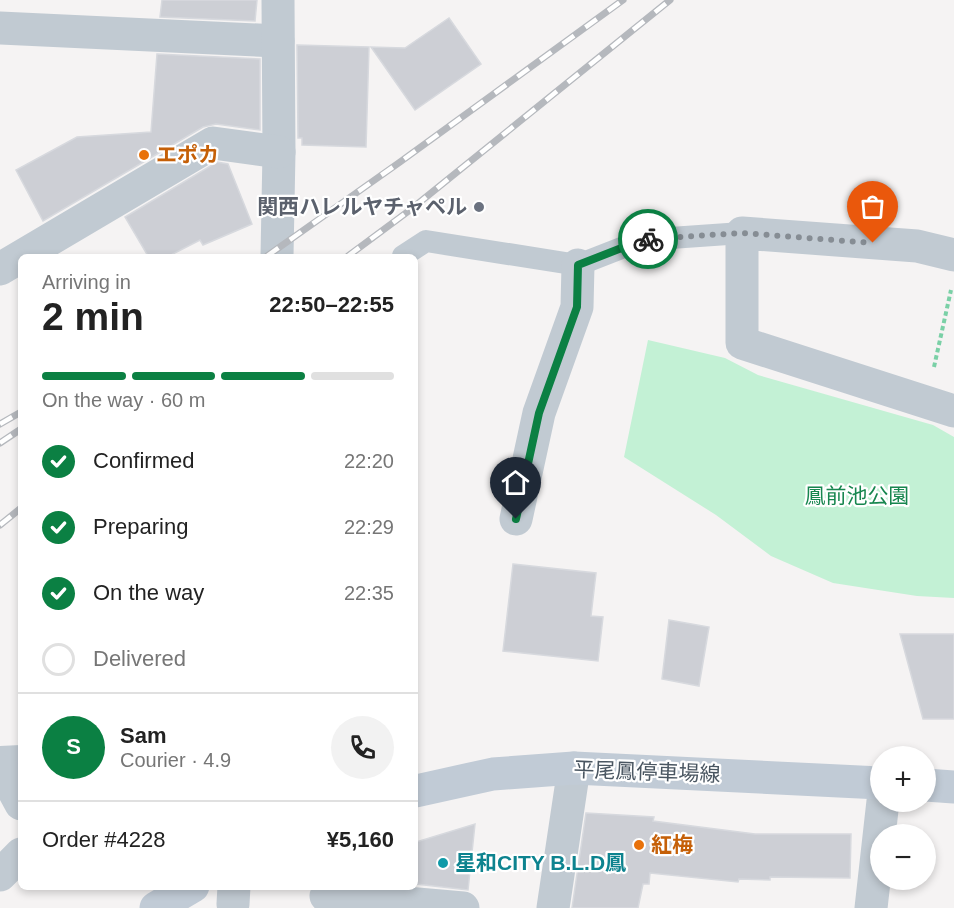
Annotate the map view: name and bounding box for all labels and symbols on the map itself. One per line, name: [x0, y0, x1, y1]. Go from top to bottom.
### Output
place label: エポカ: [156, 143, 219, 166]
marker: エポカ: [137, 148, 151, 162]
pin: [847, 181, 898, 243]
place label: 関西ハレルヤチャペル: [257, 195, 467, 218]
marker: 関西ハレルヤチャペル: [472, 200, 486, 214]
courier: [618, 209, 678, 269]
pin: [490, 457, 541, 519]
park label: 鳳前池公園: [805, 484, 910, 507]
street label: 平尾鳳停車場線: [573, 757, 721, 786]
place label: 紅梅: [651, 833, 693, 856]
marker: 紅梅: [632, 838, 646, 852]
place label: 星和CITY B.L.D鳳: [455, 851, 626, 874]
marker: 星和CITY B.L.D鳳: [436, 856, 450, 870]

